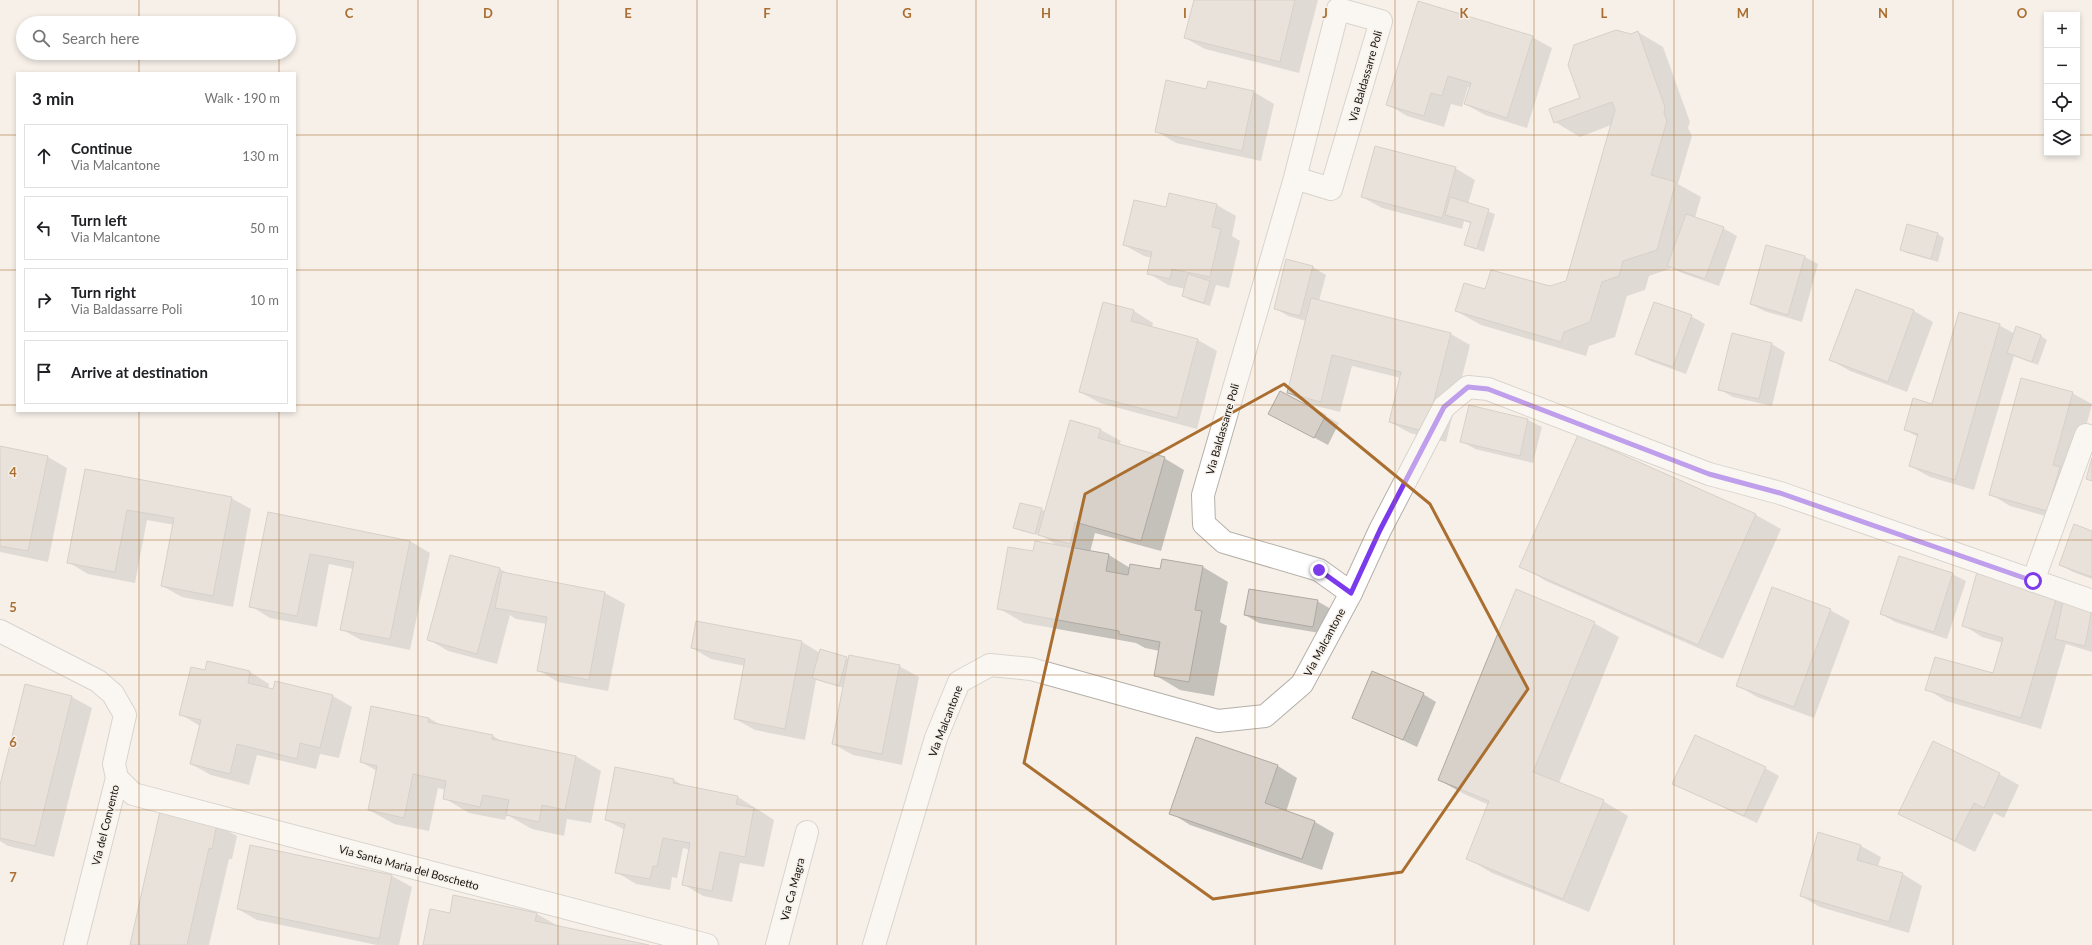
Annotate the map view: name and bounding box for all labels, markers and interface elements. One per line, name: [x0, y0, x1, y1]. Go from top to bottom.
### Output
text: C: [345, 5, 354, 21]
text: D: [483, 5, 493, 21]
text: E: [624, 5, 632, 21]
text: F: [763, 5, 771, 21]
text: G: [902, 5, 912, 21]
text: H: [1041, 5, 1051, 21]
text: I: [1183, 5, 1187, 21]
text: J: [1322, 5, 1328, 21]
text: K: [1460, 5, 1470, 21]
text: L: [1601, 5, 1608, 21]
text: M: [1737, 5, 1749, 21]
text: N: [1878, 5, 1888, 21]
text: O: [2017, 5, 2028, 21]
map controls: [2044, 12, 2080, 156]
button: +: [2044, 12, 2080, 48]
search box: [16, 16, 296, 60]
icon: search: [30, 27, 52, 49]
text: Search here: [62, 29, 139, 47]
street label: Via Baldassarre Poli: [1346, 29, 1384, 123]
button: −: [2044, 48, 2080, 84]
button: locate: [2044, 84, 2080, 120]
text: 3 min: [32, 88, 74, 109]
text: Walk · 190 m: [204, 90, 280, 106]
button: layers: [2044, 120, 2080, 156]
text: Continue: [71, 139, 132, 157]
icon: ahead: [33, 145, 55, 167]
text: 130 m: [242, 148, 279, 164]
text: Via Malcantone: [71, 157, 160, 173]
text: Turn left: [71, 211, 127, 229]
icon: left: [33, 217, 55, 239]
text: 50 m: [250, 220, 279, 236]
text: Via Malcantone: [71, 229, 160, 245]
text: Turn right: [71, 283, 136, 301]
icon: right: [33, 289, 55, 311]
text: 10 m: [250, 292, 279, 308]
text: Via Baldassarre Poli: [71, 301, 182, 317]
icon: arrive: [33, 361, 55, 383]
text: Arrive at destination: [71, 363, 208, 381]
street label: Via Baldassarre Poli: [1203, 382, 1241, 476]
text: 4: [9, 464, 17, 480]
route end: [1310, 561, 1328, 579]
route start: [2024, 572, 2042, 590]
text: 5: [9, 599, 17, 615]
street label: Via Malcantone: [1301, 606, 1348, 678]
street label: Via Malcantone: [925, 683, 965, 759]
text: 6: [9, 734, 17, 750]
street label: Via del Convento: [89, 783, 121, 867]
street label: Via Santa Maria del Boschetto: [337, 842, 481, 892]
street label: Via Ca Magra: [777, 856, 807, 922]
text: 7: [9, 869, 17, 885]

